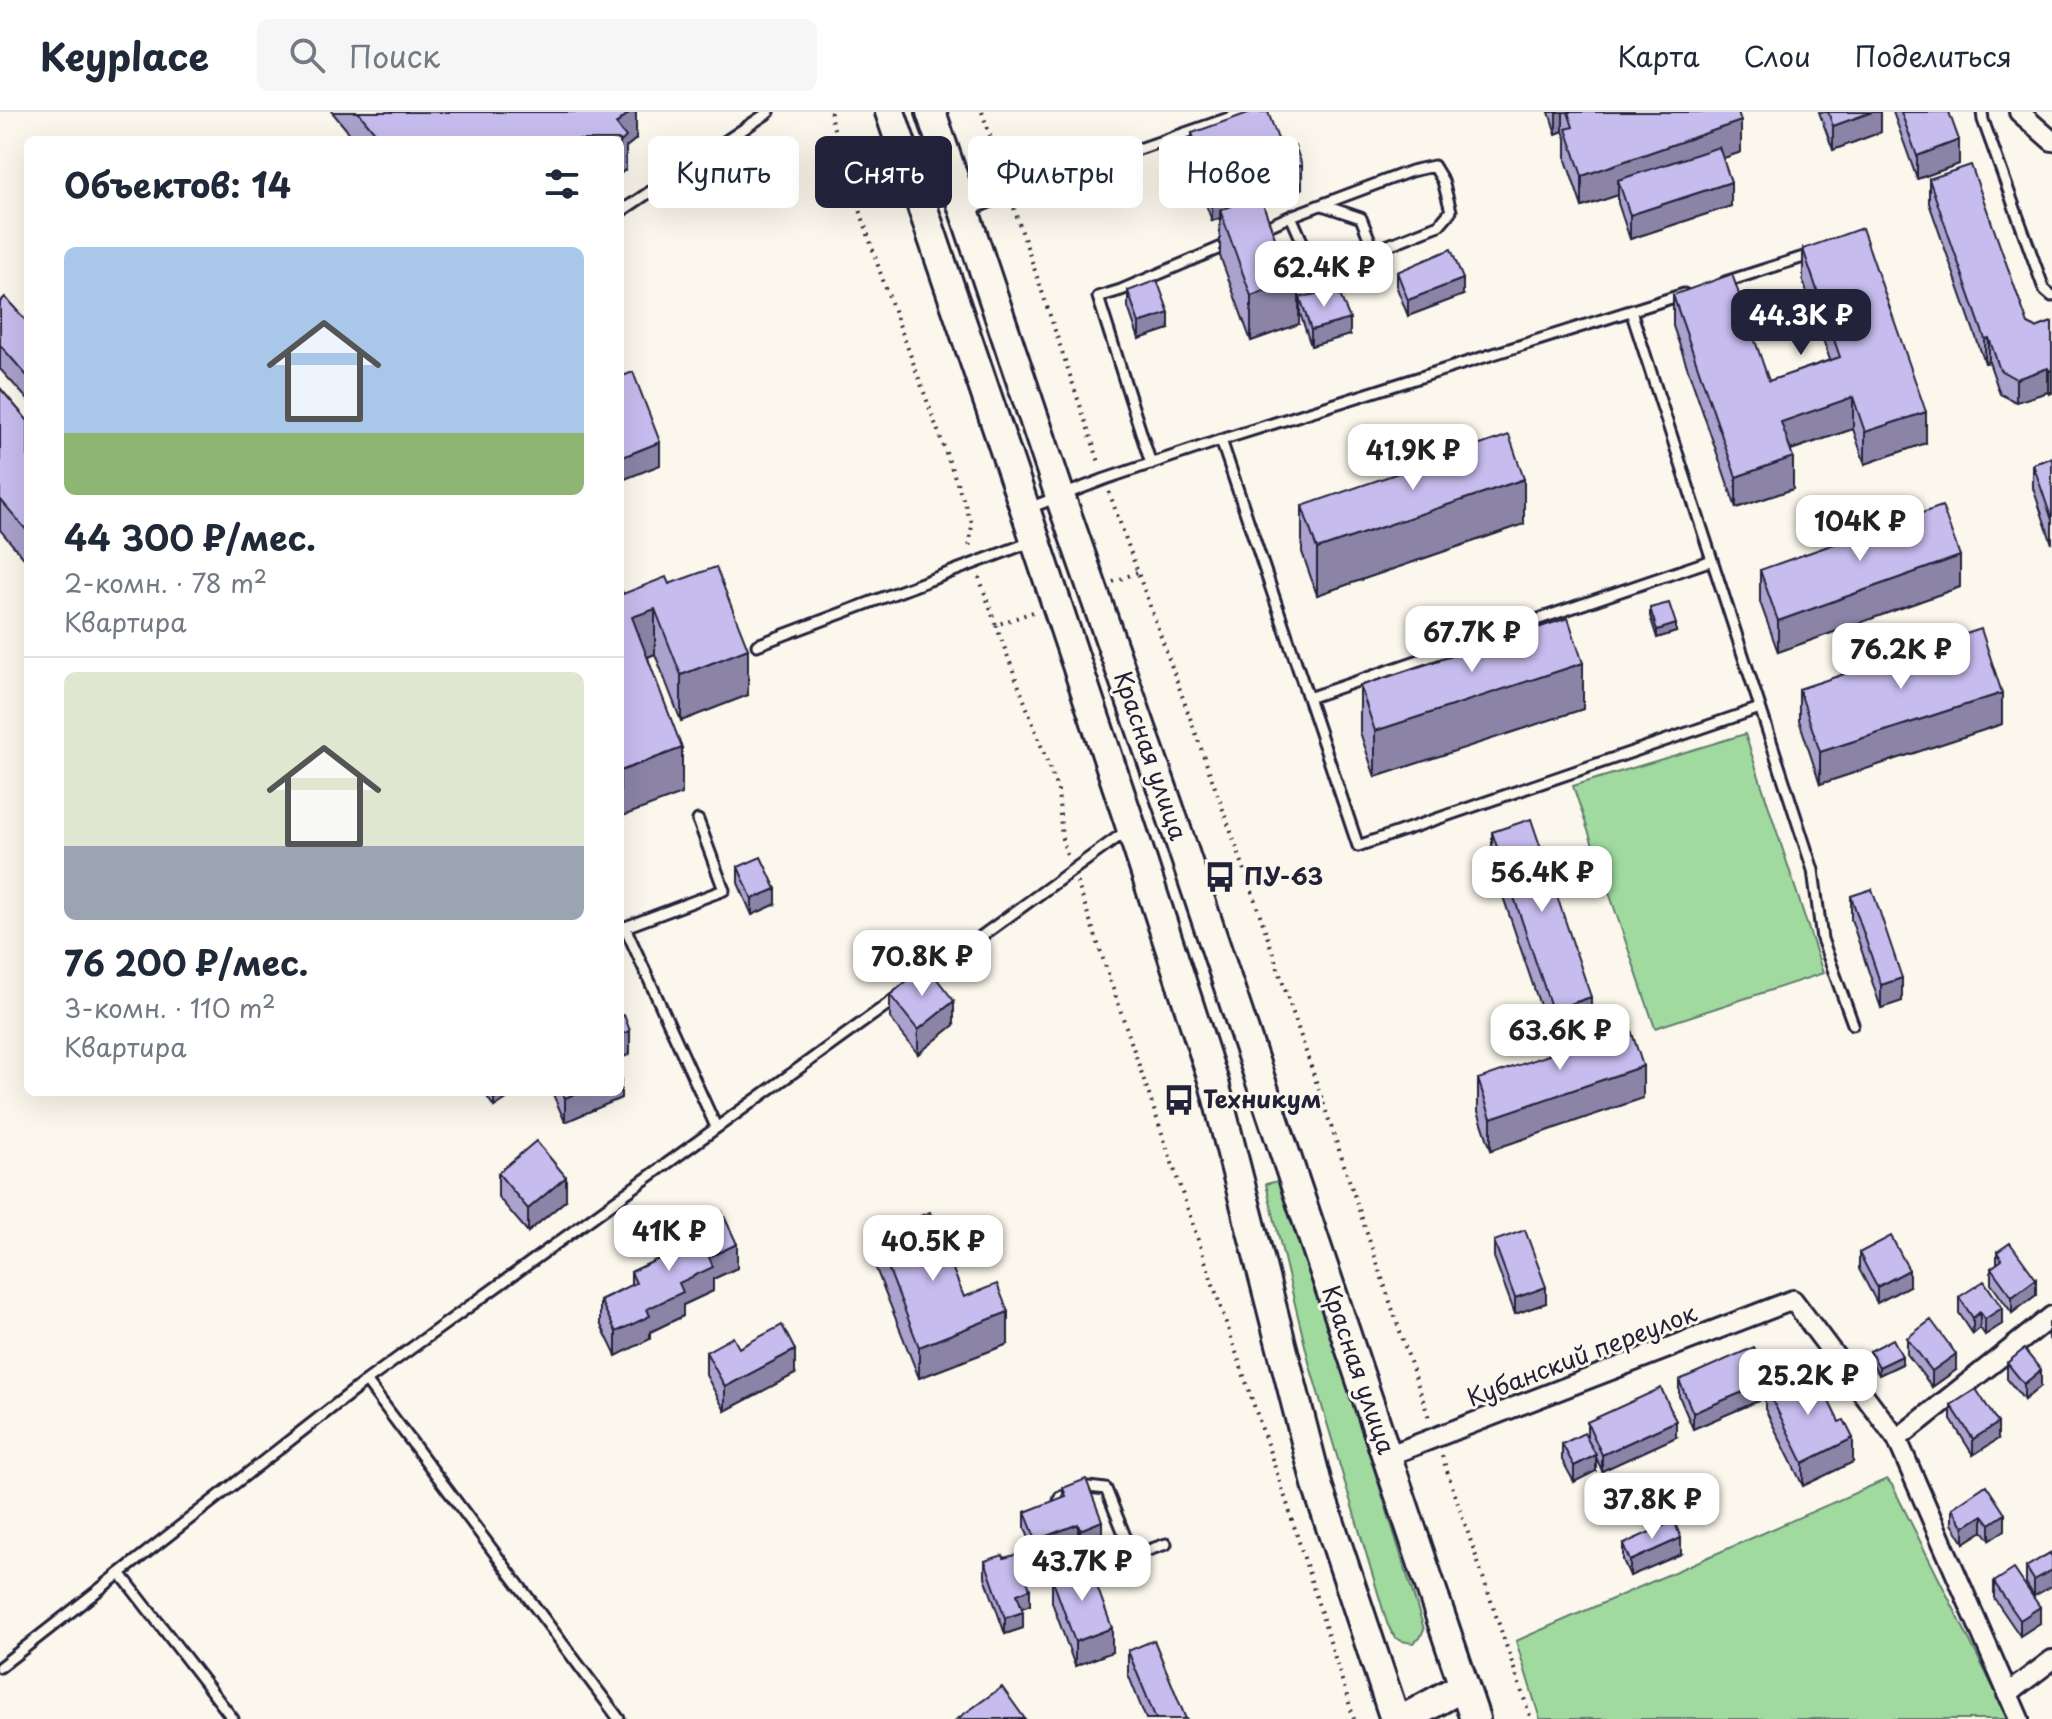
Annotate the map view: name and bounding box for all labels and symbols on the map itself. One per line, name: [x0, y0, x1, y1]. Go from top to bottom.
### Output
pin: 62.4K ₽: [1250, 241, 1398, 309]
pin: 44.3K ₽: [1727, 289, 1875, 357]
pin: 41.9K ₽: [1339, 424, 1487, 492]
pin: 104K ₽: [1795, 495, 1925, 563]
pin: 67.7K ₽: [1398, 606, 1546, 674]
pin: 76.2K ₽: [1827, 623, 1975, 691]
street label: Красная улица: [1106, 666, 1198, 845]
pin: 56.4K ₽: [1468, 846, 1616, 914]
place label: ПУ-63: [1244, 857, 1323, 893]
bus stop icon: ПУ-63: [1203, 860, 1237, 894]
pin: 70.8K ₽: [848, 930, 996, 998]
pin: 63.6K ₽: [1486, 1004, 1634, 1072]
place label: Техникум: [1203, 1080, 1321, 1116]
bus stop icon: Техникум: [1162, 1083, 1196, 1117]
pin: 41K ₽: [613, 1205, 725, 1273]
pin: 40.5K ₽: [859, 1215, 1007, 1283]
street label: Красная улица: [1314, 1280, 1406, 1459]
street label: Кубанский переулок: [1461, 1293, 1702, 1415]
pin: 25.2K ₽: [1734, 1349, 1882, 1417]
pin: 37.8K ₽: [1578, 1473, 1726, 1541]
pin: 43.7K ₽: [1008, 1535, 1156, 1603]

